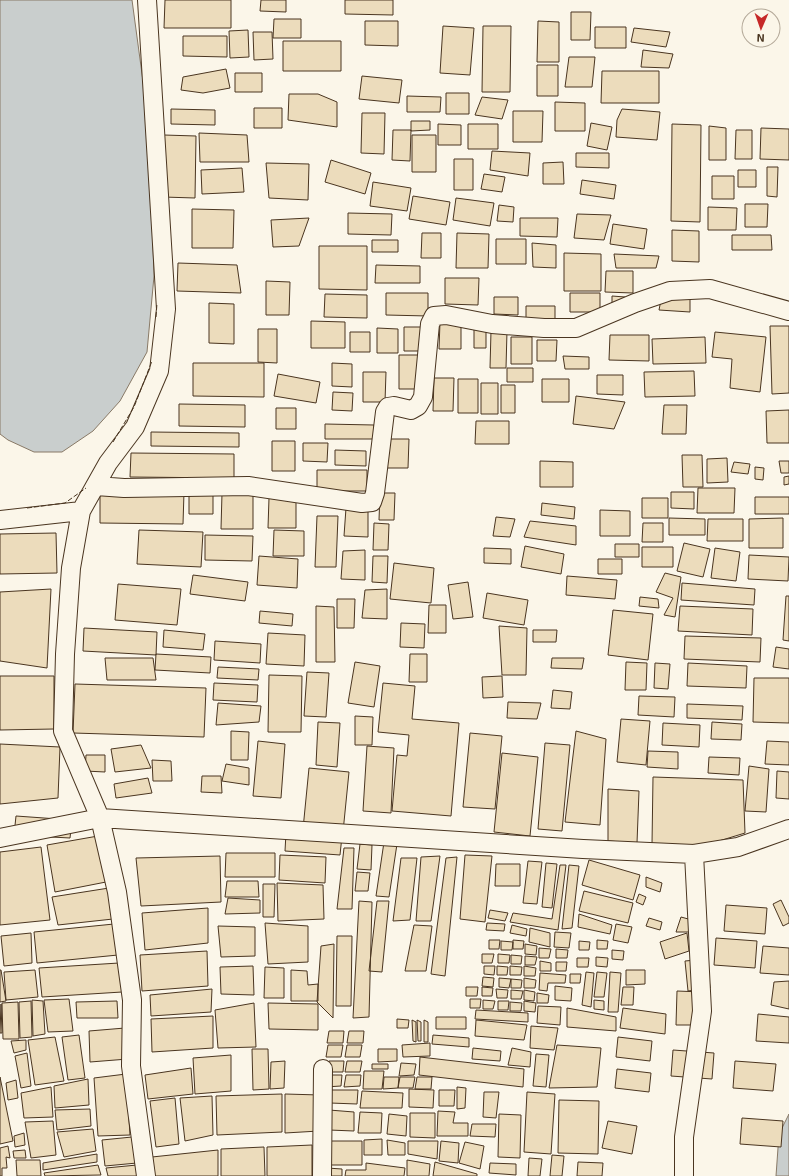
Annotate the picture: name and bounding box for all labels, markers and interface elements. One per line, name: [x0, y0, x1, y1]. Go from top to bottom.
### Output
north arrow: [741, 8, 781, 48]
text: N: [756, 32, 765, 45]

